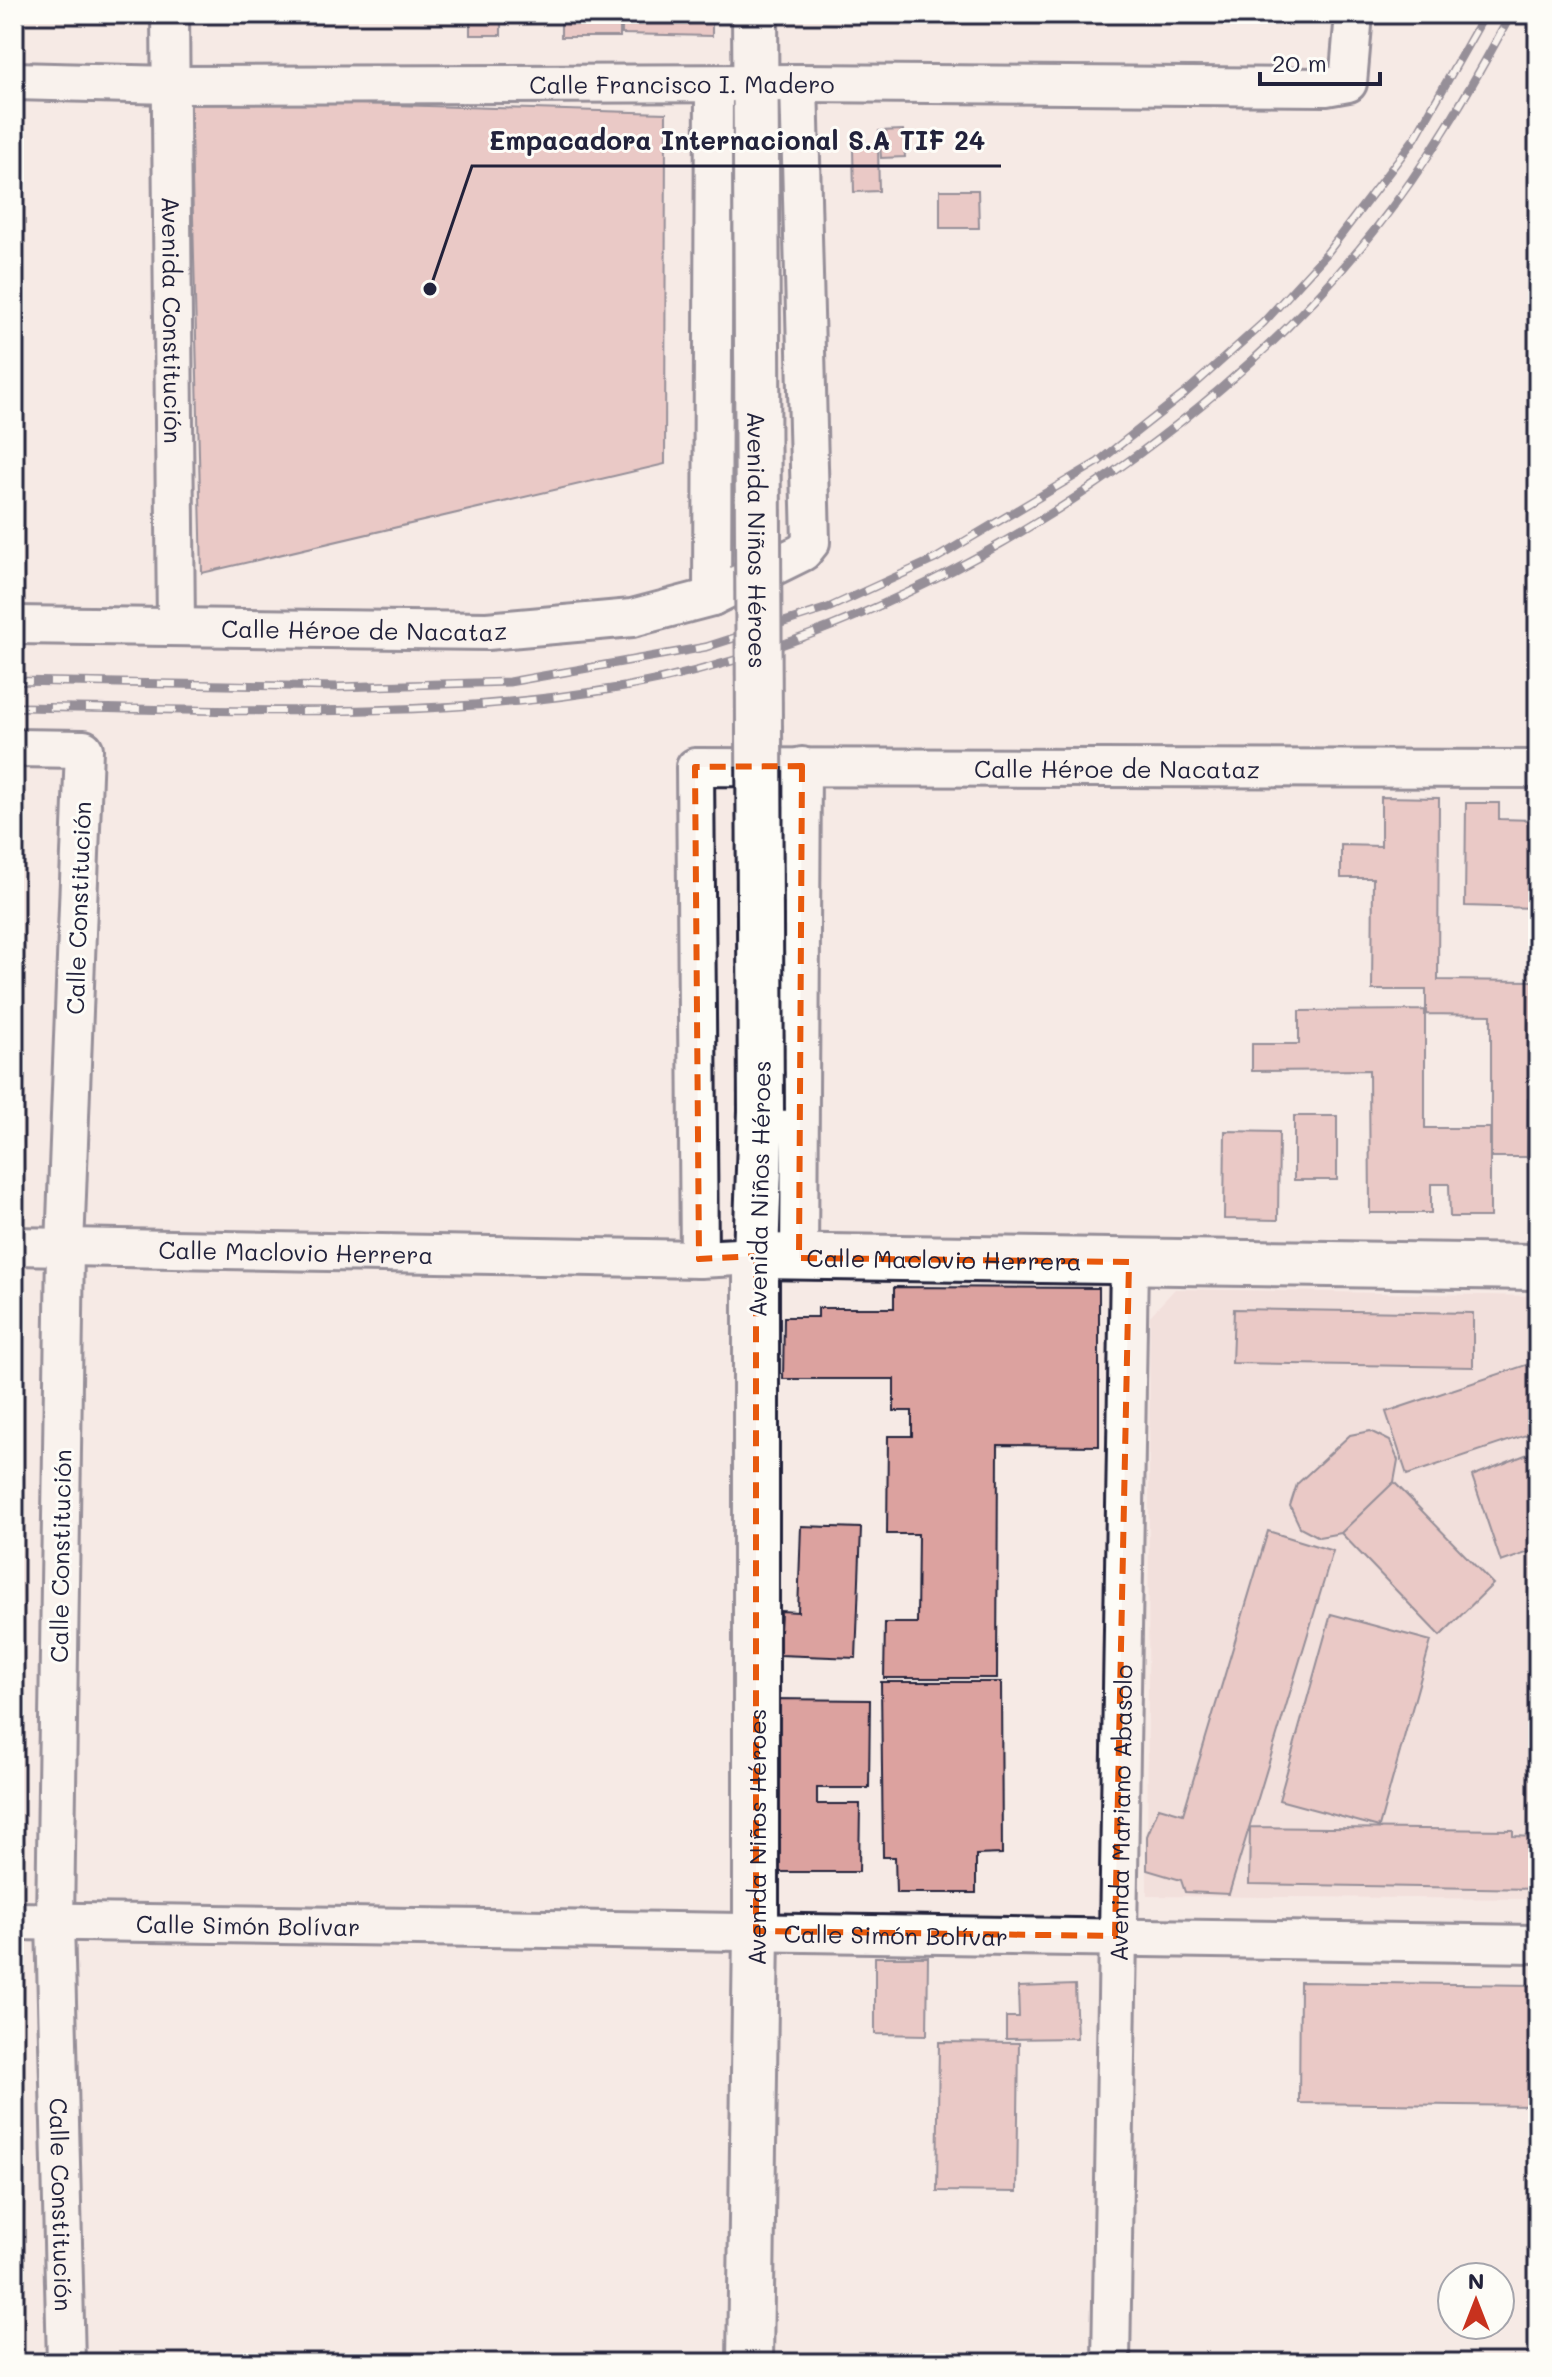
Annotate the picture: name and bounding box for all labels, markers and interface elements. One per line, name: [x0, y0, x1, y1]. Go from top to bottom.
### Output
scale bar: [1260, 36, 1380, 86]
text: 20 m: [1272, 47, 1327, 78]
street label: Calle Francisco I. Madero: [529, 67, 835, 99]
callout: Empacadora Internacional S.A TIF 24: [472, 116, 1001, 166]
text: Empacadora Internacional S.A TIF 24: [489, 123, 985, 157]
street label: Avenida Constitución: [156, 196, 190, 444]
street label: Avenida Niños Héroes: [742, 411, 774, 669]
street label: Calle Héroe de Nacataz: [221, 612, 508, 647]
street label: Calle Héroe de Nacataz: [974, 752, 1260, 784]
street label: Calle Constitución: [59, 801, 97, 1015]
street label: Avenida Niños Héroes: [741, 1060, 777, 1318]
street label: Calle Maclovio Herrera: [158, 1233, 434, 1269]
street label: Calle Maclovio Herrera: [806, 1241, 1082, 1276]
street label: Calle Constitución: [43, 1449, 77, 1663]
street label: Avenida Mariano Abasolo: [1102, 1664, 1138, 1962]
street label: Avenida Niños Héroes: [740, 1709, 772, 1966]
street label: Calle Simón Bolívar: [136, 1907, 360, 1942]
street label: Calle Simón Bolívar: [783, 1917, 1008, 1952]
street label: Calle Constitución: [44, 2097, 80, 2312]
north arrow: [1436, 2261, 1516, 2341]
text: N: [1468, 2266, 1484, 2295]

